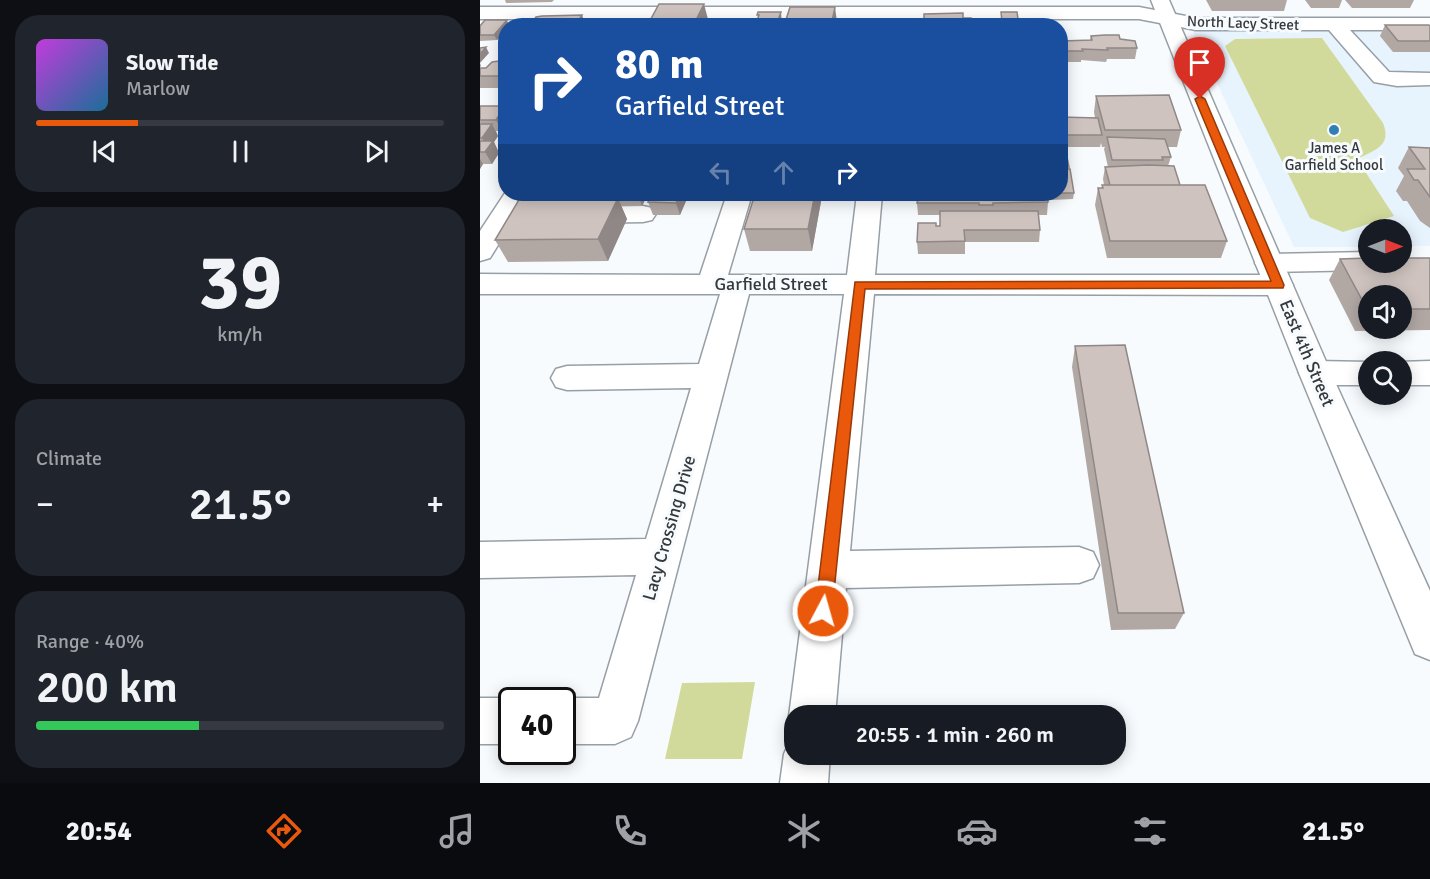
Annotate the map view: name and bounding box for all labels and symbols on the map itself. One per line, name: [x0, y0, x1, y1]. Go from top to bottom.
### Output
street label: North Lacy Street: [1187, 12, 1299, 34]
pin: [1174, 37, 1225, 99]
marker: James A Garfield School: [1327, 123, 1341, 137]
place label: James A Garfield School: [1285, 139, 1383, 174]
north arrow: [1358, 219, 1412, 273]
street label: Garfield Street: [715, 273, 827, 295]
street label: East 4th Street: [1275, 296, 1339, 410]
street label: Lacy Crossing Drive: [638, 453, 700, 603]
position arrow: [791, 579, 855, 643]
speed limit sign: 40: [498, 687, 576, 765]

